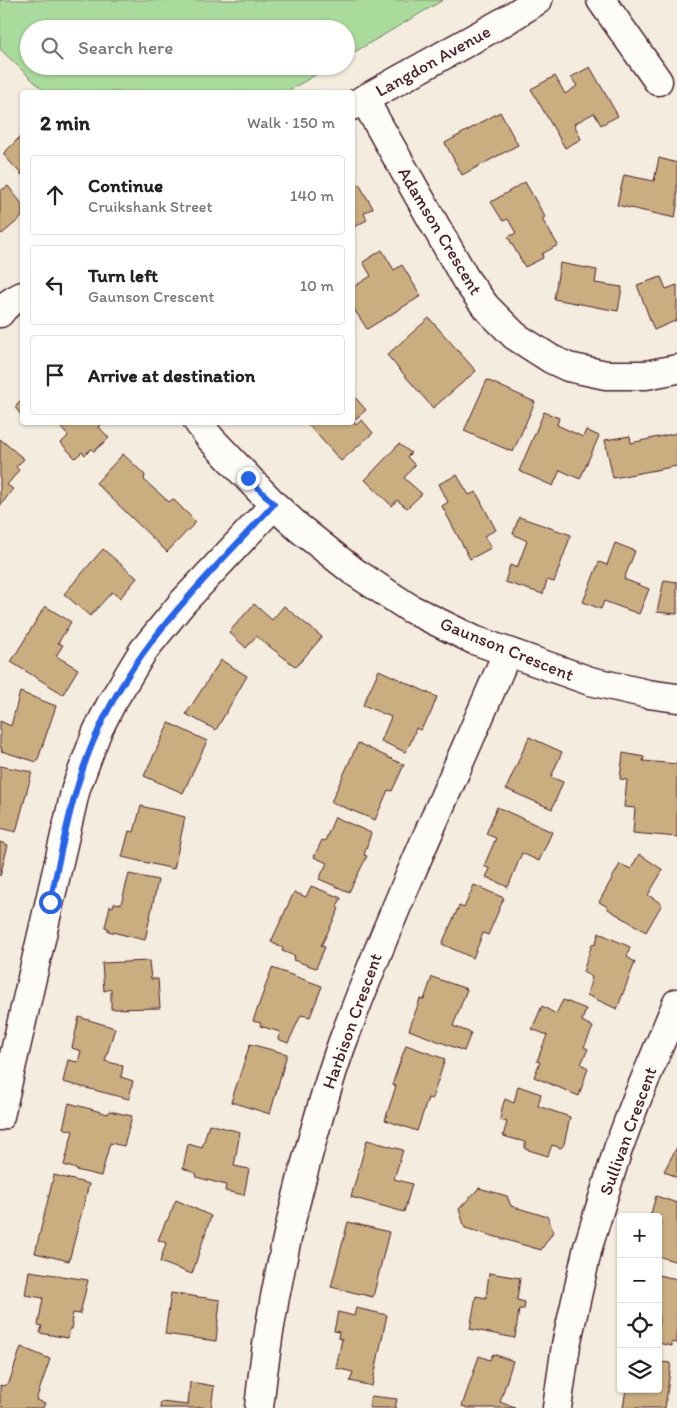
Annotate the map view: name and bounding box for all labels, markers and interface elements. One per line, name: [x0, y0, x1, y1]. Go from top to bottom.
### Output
search box: [20, 20, 355, 75]
street label: Langdon Avenue: [372, 20, 494, 102]
icon: search: [38, 34, 66, 62]
text: Search here: [78, 36, 173, 59]
text: 2 min: [40, 110, 90, 135]
text: Walk · 150 m: [247, 113, 335, 132]
street label: Adamson Crescent: [393, 163, 487, 299]
text: Continue: [88, 174, 163, 197]
icon: ahead: [41, 181, 69, 209]
text: 140 m: [290, 186, 334, 205]
text: Cruikshank Street: [88, 197, 212, 216]
text: Turn left: [88, 264, 158, 287]
icon: left: [41, 271, 69, 299]
text: 10 m: [300, 276, 334, 295]
text: Gaunson Crescent: [88, 287, 214, 306]
icon: arrive: [41, 361, 69, 389]
text: Arrive at destination: [88, 364, 255, 387]
route end: [237, 467, 260, 490]
street label: Gaunson Crescent: [437, 612, 577, 686]
route start: [39, 891, 62, 914]
street label: Harbison Crescent: [317, 950, 387, 1092]
street label: Sullivan Crescent: [595, 1064, 662, 1198]
map controls: [617, 1213, 662, 1393]
button: +: [617, 1213, 662, 1258]
button: −: [617, 1258, 662, 1303]
button: locate: [617, 1303, 662, 1348]
button: layers: [617, 1348, 662, 1393]

